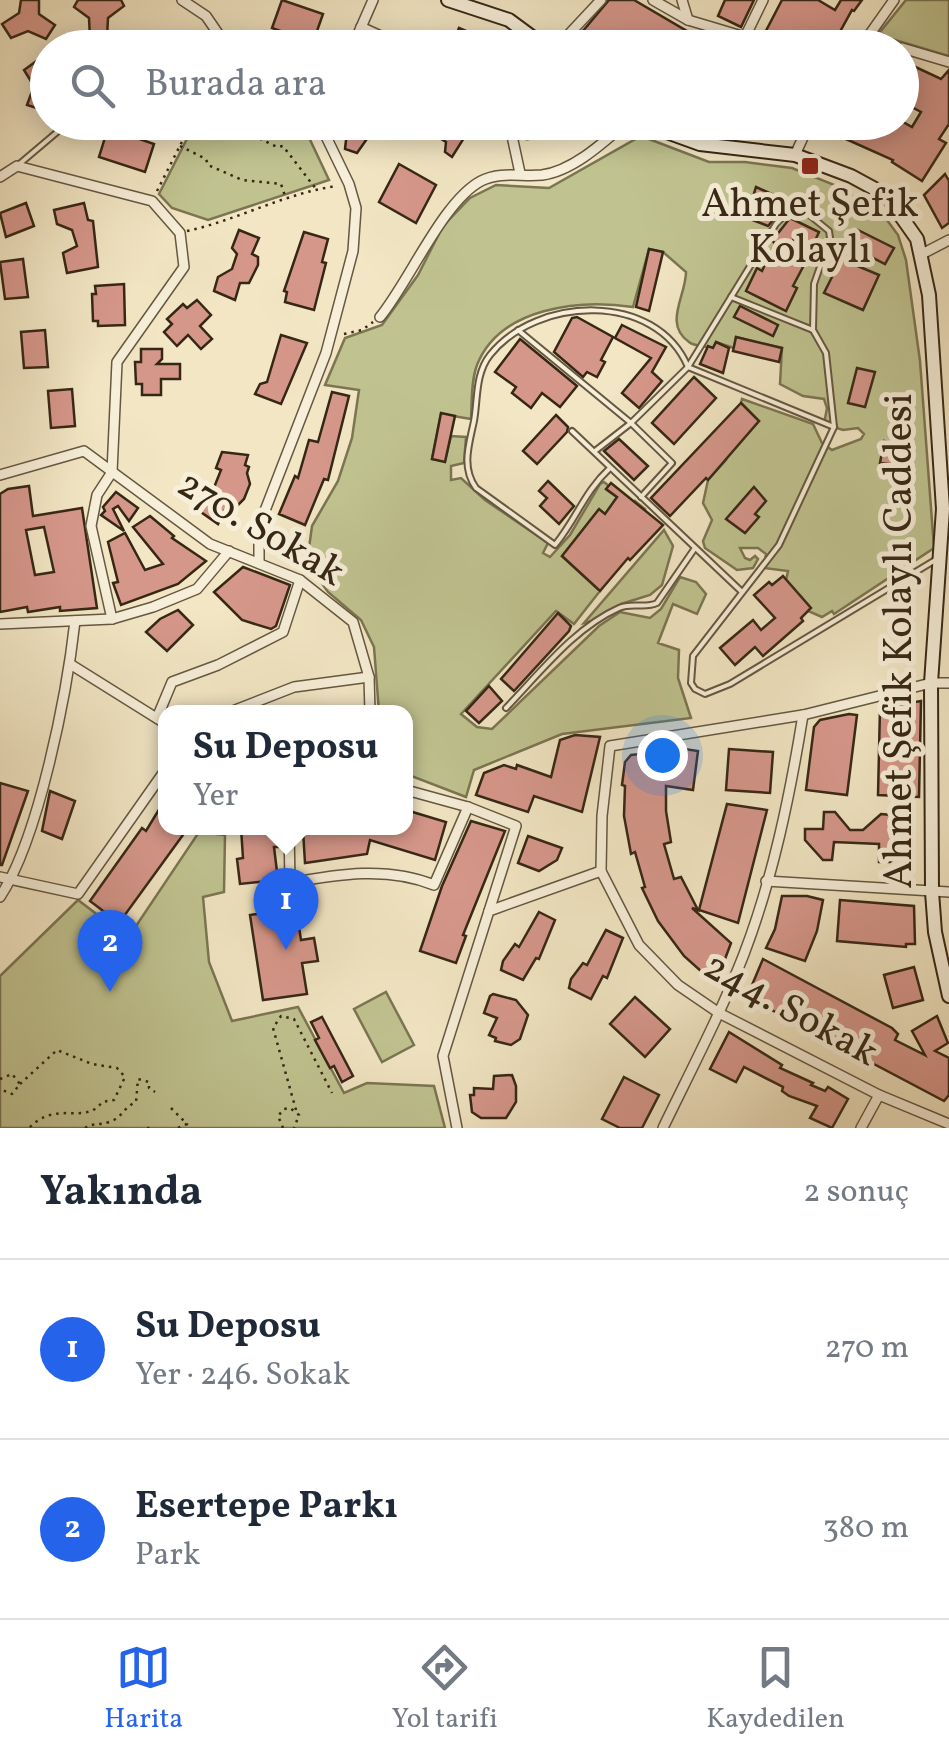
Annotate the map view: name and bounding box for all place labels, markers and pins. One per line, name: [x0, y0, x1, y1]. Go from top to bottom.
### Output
marker: Ahmet Şefik Kolaylı: [799, 155, 821, 177]
place label: Ahmet Şefik Kolaylı: [701, 178, 919, 280]
pin: 1: [254, 868, 318, 950]
pin: 2: [78, 910, 142, 992]

